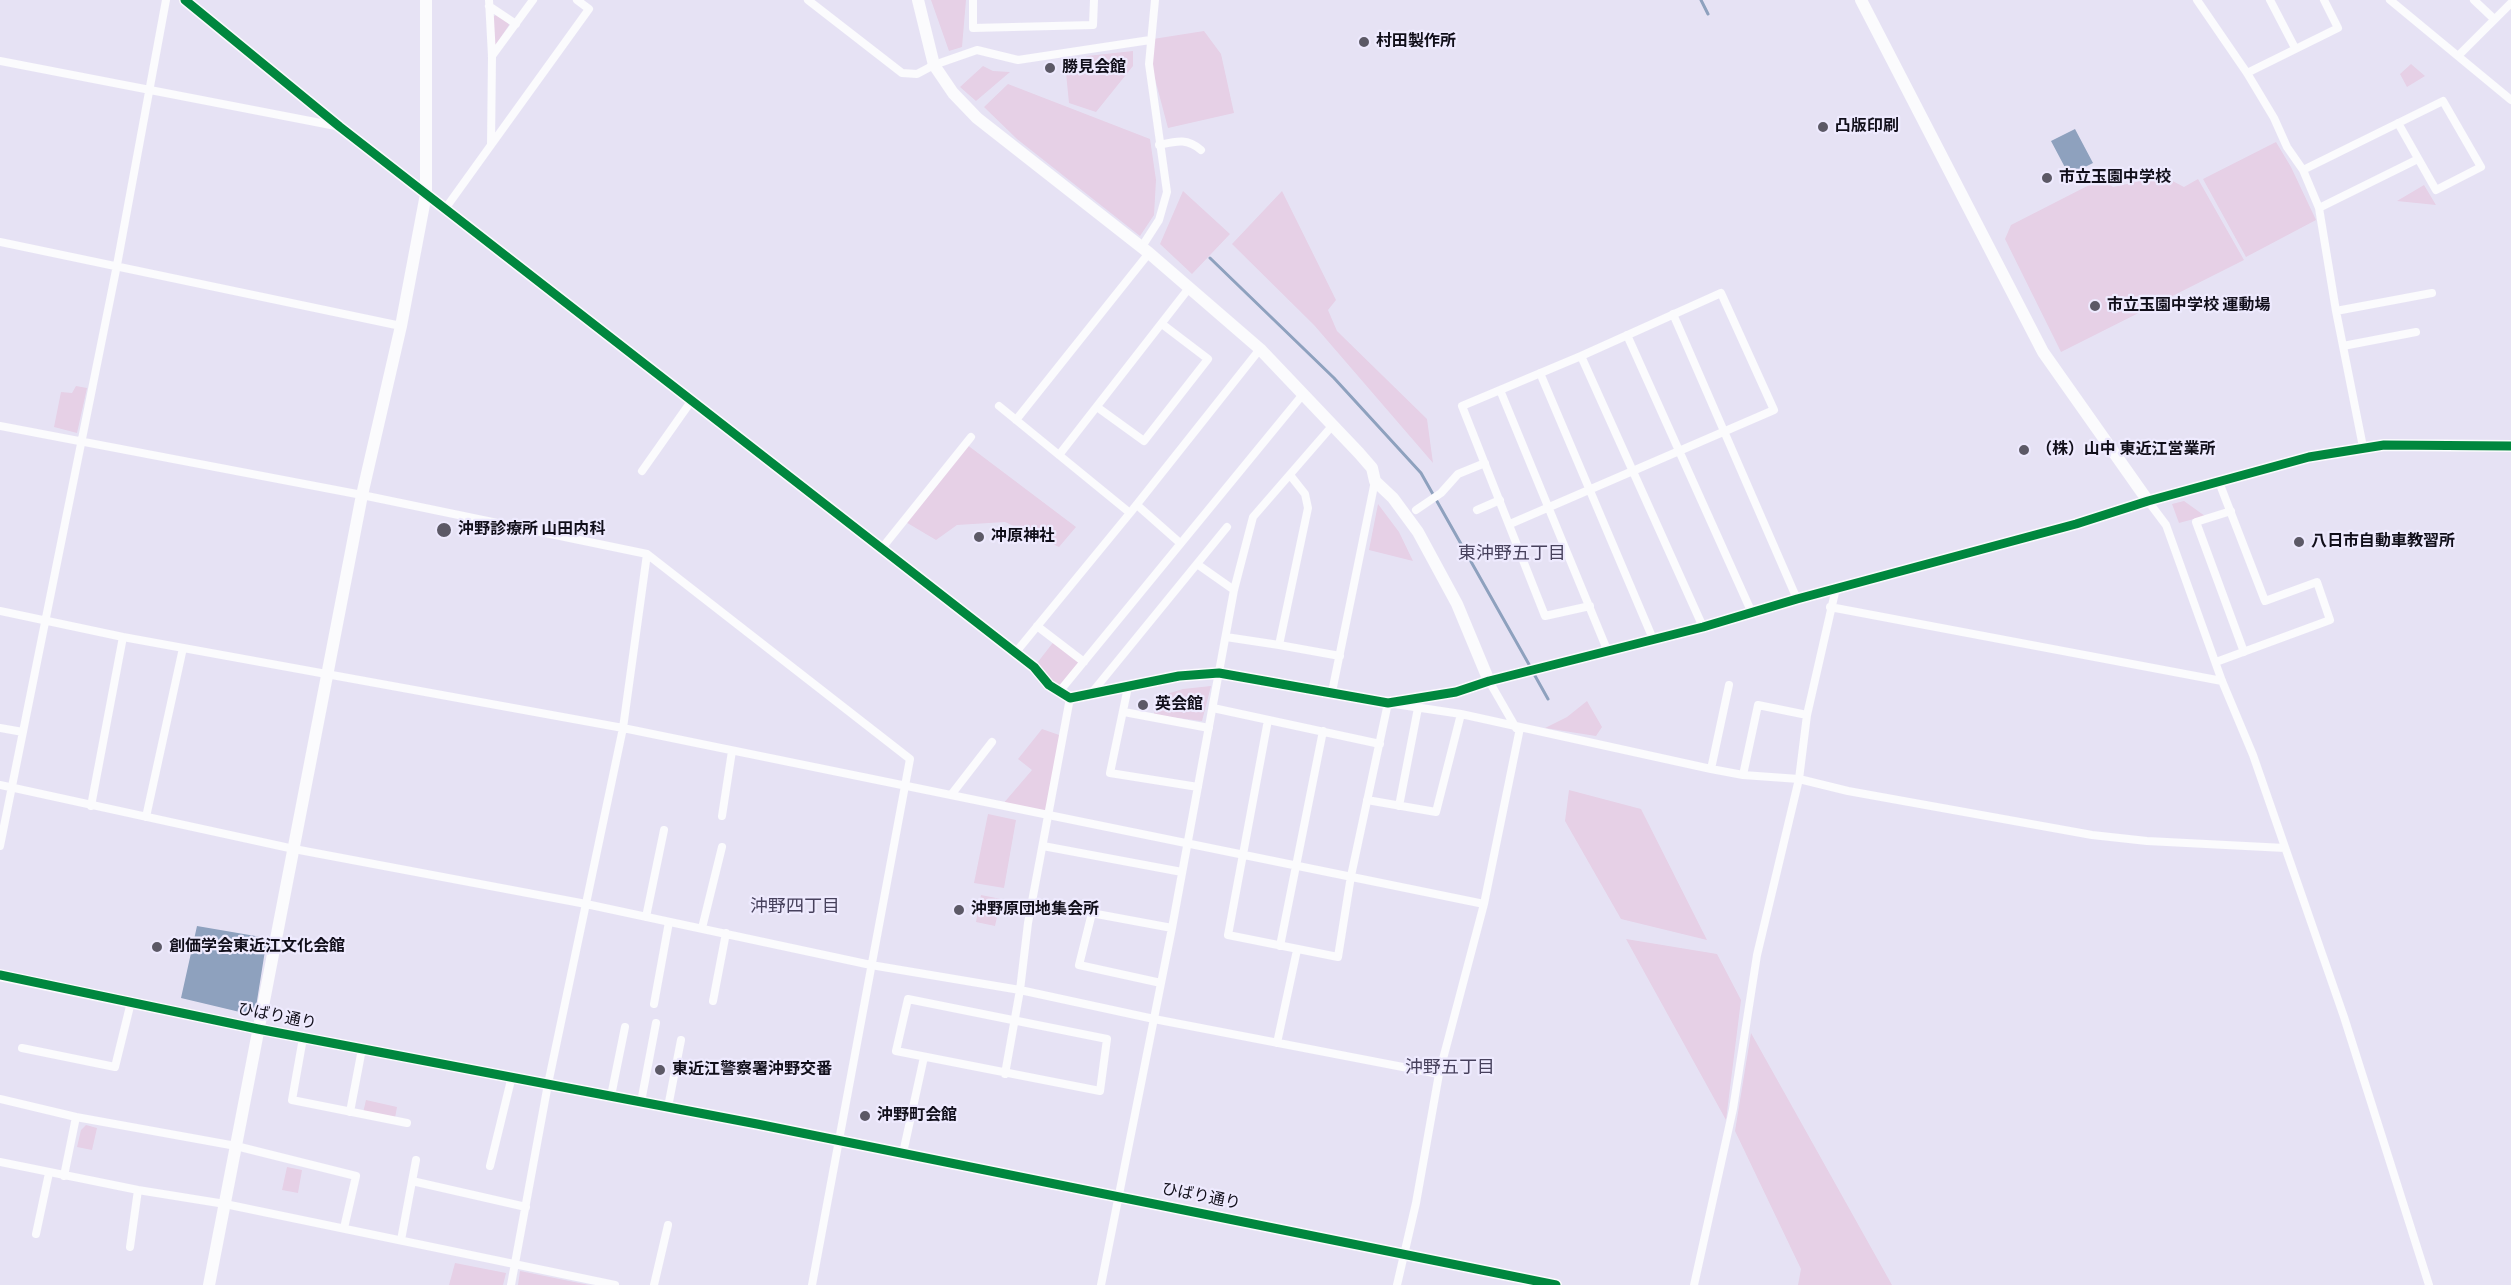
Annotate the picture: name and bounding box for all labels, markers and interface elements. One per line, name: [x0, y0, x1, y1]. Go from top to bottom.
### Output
place label: 村田製作所: [1376, 32, 1456, 52]
marker: 村田製作所: [1357, 35, 1371, 49]
place label: 勝見会館: [1062, 58, 1126, 78]
marker: 勝見会館: [1043, 61, 1057, 75]
place label: 凸版印刷: [1835, 117, 1899, 137]
marker: 凸版印刷: [1816, 120, 1830, 134]
place label: 市立玉園中学校: [2059, 168, 2171, 188]
marker: 市立玉園中学校: [2040, 171, 2054, 185]
place label: 市立玉園中学校 運動場: [2107, 296, 2271, 316]
marker: 市立玉園中学校 運動場: [2088, 299, 2102, 313]
place label: （株）山中 東近江営業所: [2036, 440, 2216, 460]
marker: （株）山中 東近江営業所: [2017, 443, 2031, 457]
place label: 沖野診療所 山田内科: [458, 520, 606, 540]
marker: 沖野診療所 山田内科: [435, 521, 453, 539]
place label: 冲原神社: [991, 527, 1055, 547]
marker: 冲原神社: [972, 530, 986, 544]
place label: 八日市自動車教習所: [2311, 532, 2455, 552]
marker: 八日市自動車教習所: [2292, 535, 2306, 549]
district label: 東沖野五丁目: [1458, 544, 1566, 566]
place label: 英会館: [1155, 695, 1203, 715]
marker: 英会館: [1136, 698, 1150, 712]
district label: 沖野四丁目: [750, 897, 840, 919]
place label: 沖野原団地集会所: [971, 900, 1099, 920]
marker: 沖野原団地集会所: [952, 903, 966, 917]
place label: 創価学会東近江文化会館: [169, 937, 345, 957]
marker: 創価学会東近江文化会館: [150, 940, 164, 954]
street label: ひばり通り: [236, 1000, 318, 1034]
district label: 沖野五丁目: [1405, 1058, 1495, 1080]
place label: 東近江警察署沖野交番: [672, 1060, 832, 1080]
marker: 東近江警察署沖野交番: [653, 1063, 667, 1077]
place label: 沖野町会館: [877, 1106, 957, 1126]
marker: 沖野町会館: [858, 1109, 872, 1123]
street label: ひばり通り: [1160, 1180, 1242, 1214]

